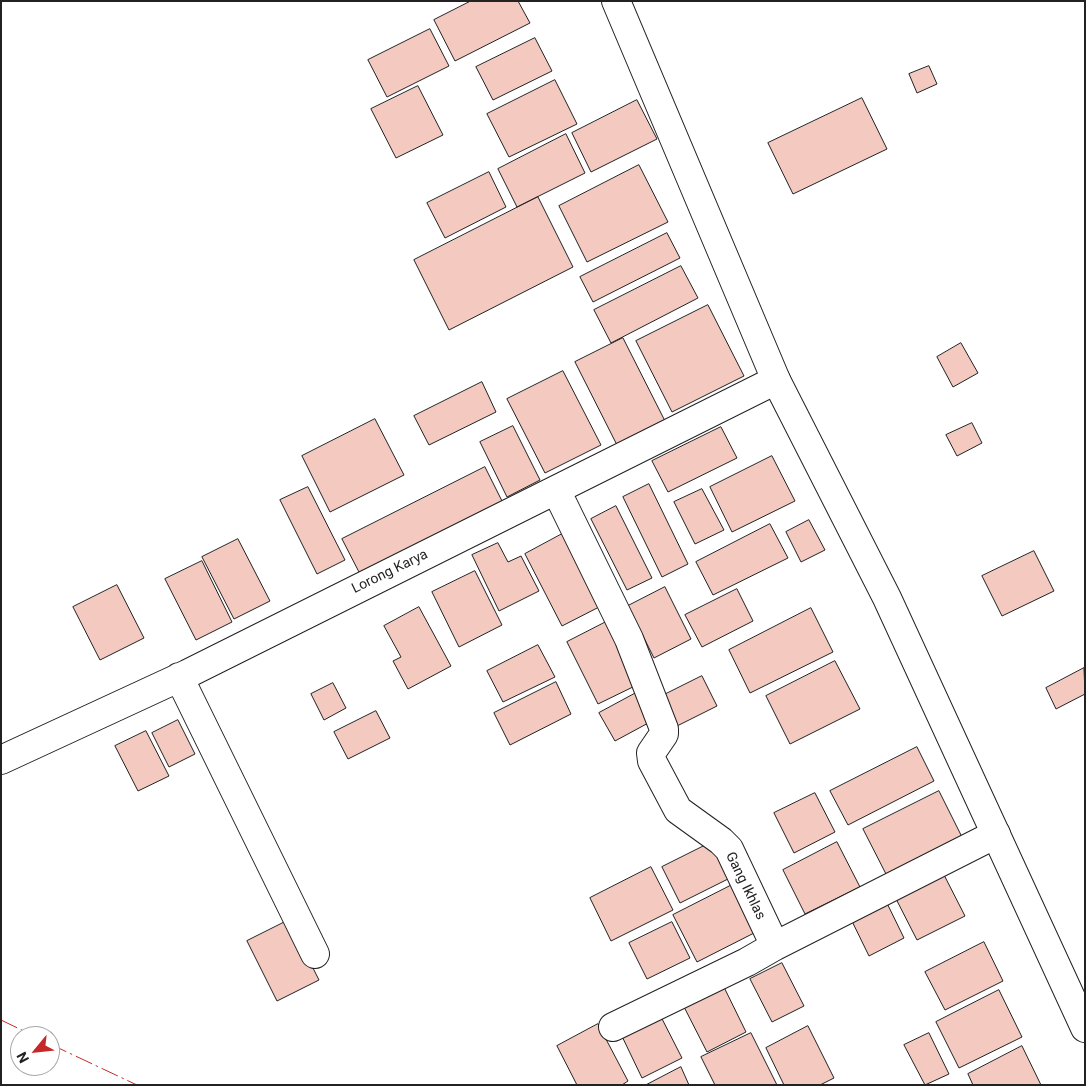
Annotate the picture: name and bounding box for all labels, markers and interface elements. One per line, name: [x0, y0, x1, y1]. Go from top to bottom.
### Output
street label: Lorong Karya: [349, 546, 431, 598]
street label: Gang Ikhlas: [721, 849, 769, 923]
north arrow: [10, 1026, 60, 1076]
text: N: [13, 1049, 32, 1066]

